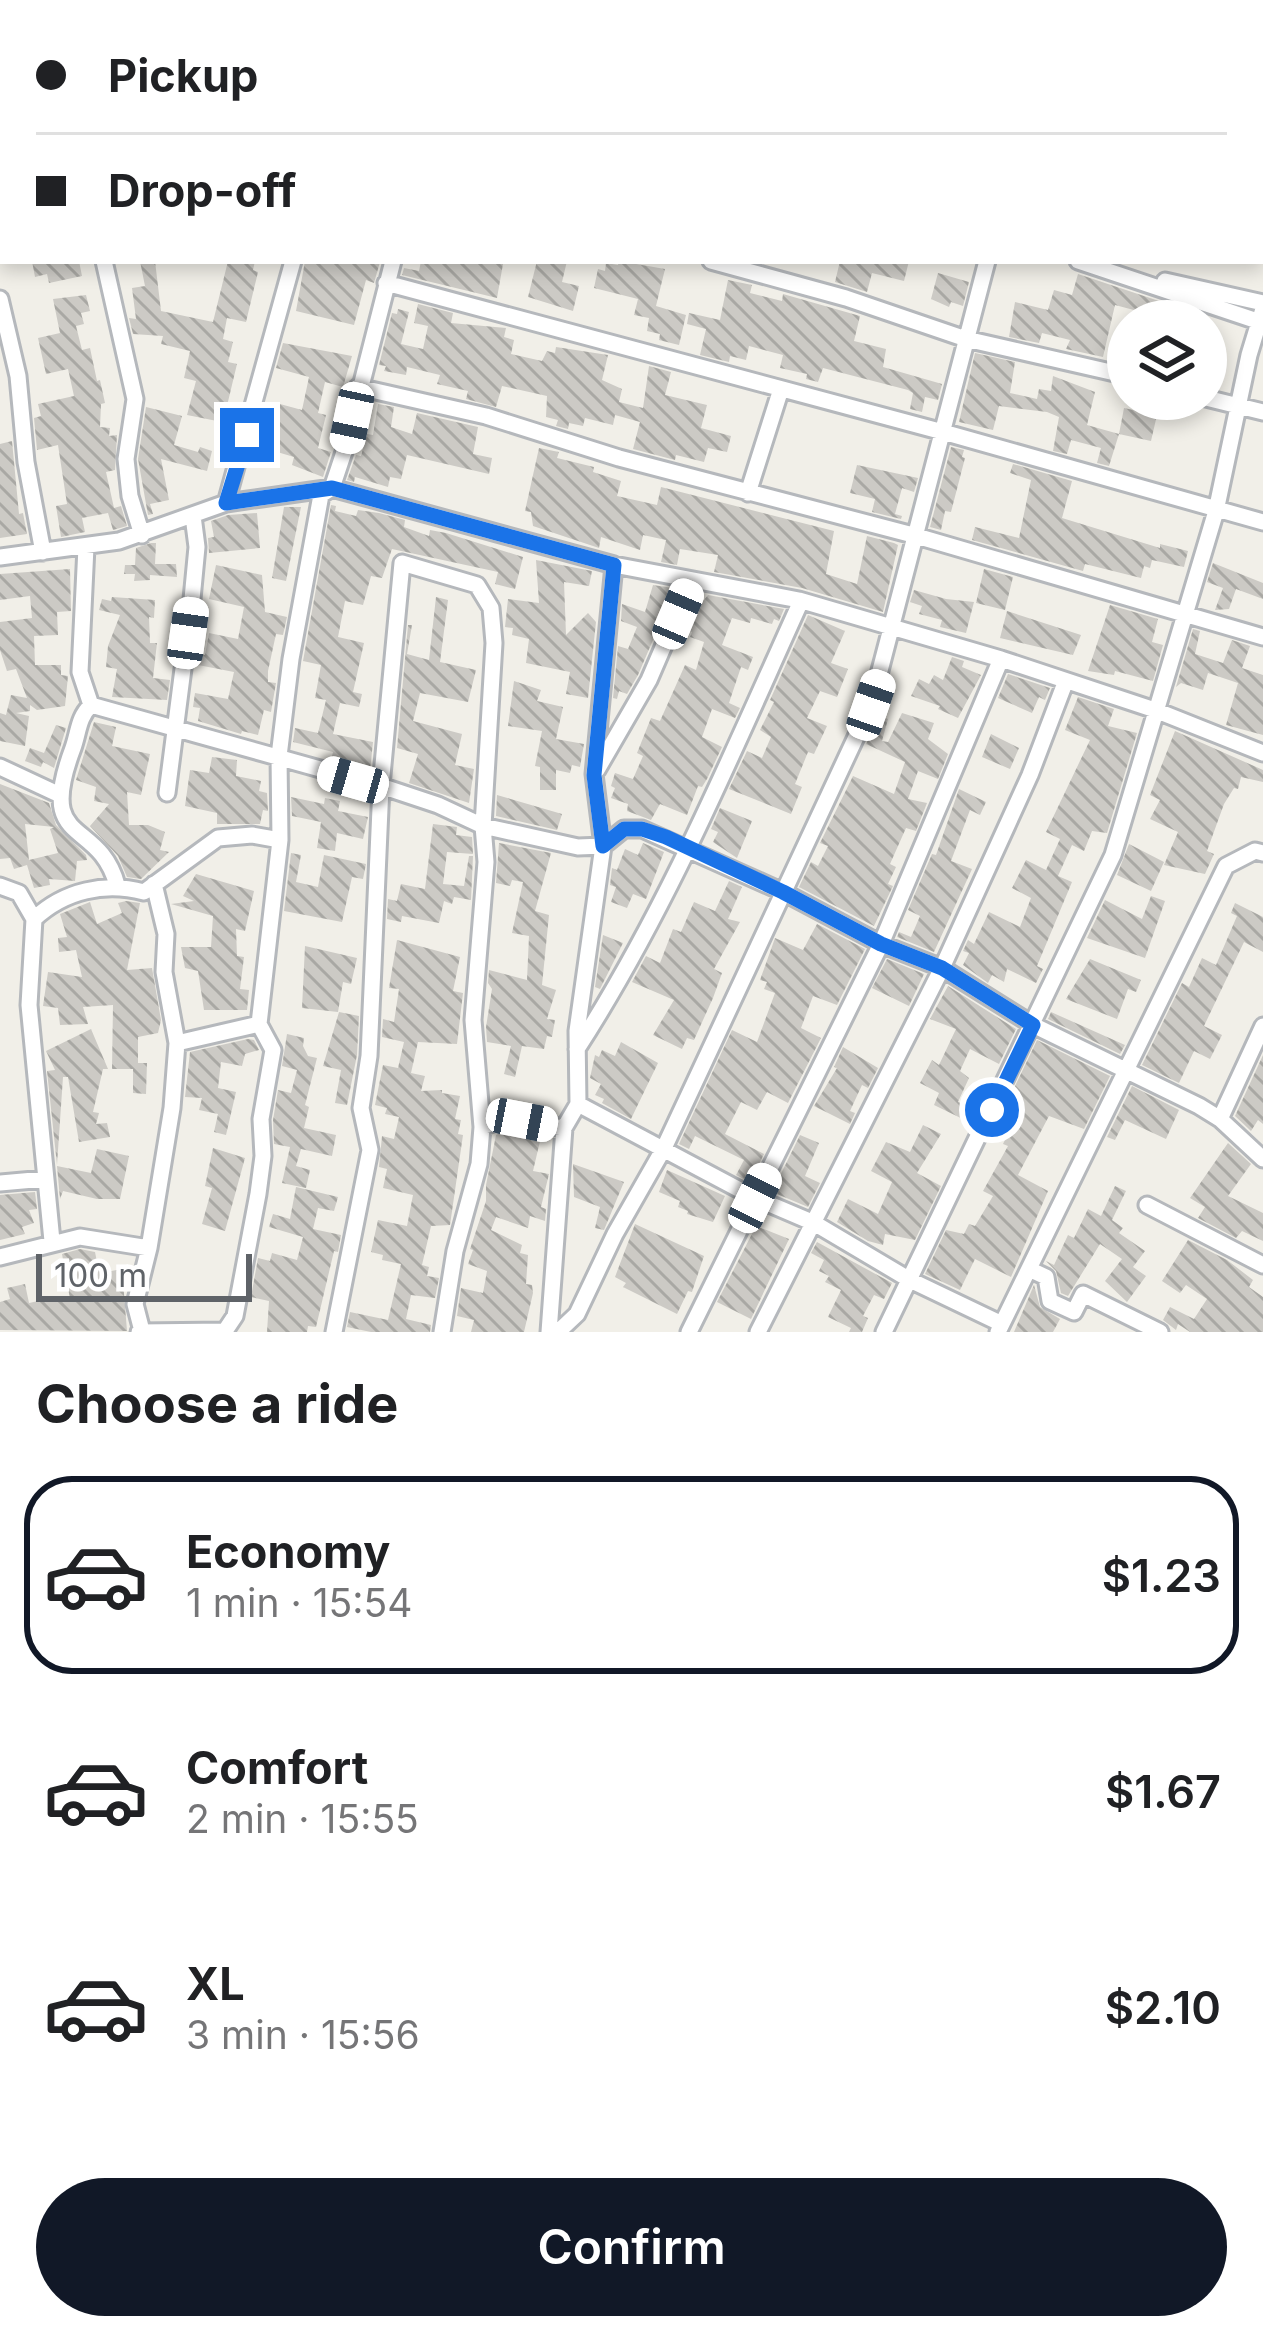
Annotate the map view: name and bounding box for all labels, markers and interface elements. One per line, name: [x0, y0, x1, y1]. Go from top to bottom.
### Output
text: Pickup: [108, 48, 258, 103]
text: Drop-off: [108, 163, 296, 218]
map controls: [1107, 300, 1227, 420]
button: layers: [1107, 300, 1227, 420]
car: [327, 379, 377, 457]
route end: [220, 408, 274, 462]
car: [647, 574, 709, 654]
car: [165, 595, 211, 671]
car: [842, 665, 900, 745]
car: [313, 753, 393, 807]
route start: [965, 1083, 1019, 1137]
car: [483, 1095, 561, 1145]
car: [723, 1158, 787, 1238]
scale bar: [36, 1248, 252, 1301]
text: 100 m: [54, 1255, 147, 1295]
text: Choose a ride: [36, 1371, 398, 1436]
icon: car: [42, 1521, 150, 1629]
text: Economy: [186, 1524, 390, 1579]
text: $1.23: [1102, 1548, 1221, 1603]
text: 1 min · 15:54: [186, 1579, 412, 1626]
icon: car: [42, 1737, 150, 1845]
text: Comfort: [186, 1740, 368, 1795]
text: $1.67: [1105, 1764, 1221, 1819]
text: 2 min · 15:55: [186, 1795, 419, 1842]
icon: car: [42, 1953, 150, 2061]
text: XL: [186, 1956, 245, 2011]
text: $2.10: [1105, 1980, 1221, 2035]
text: 3 min · 15:56: [186, 2011, 420, 2058]
button: Confirm: [36, 2178, 1227, 2316]

